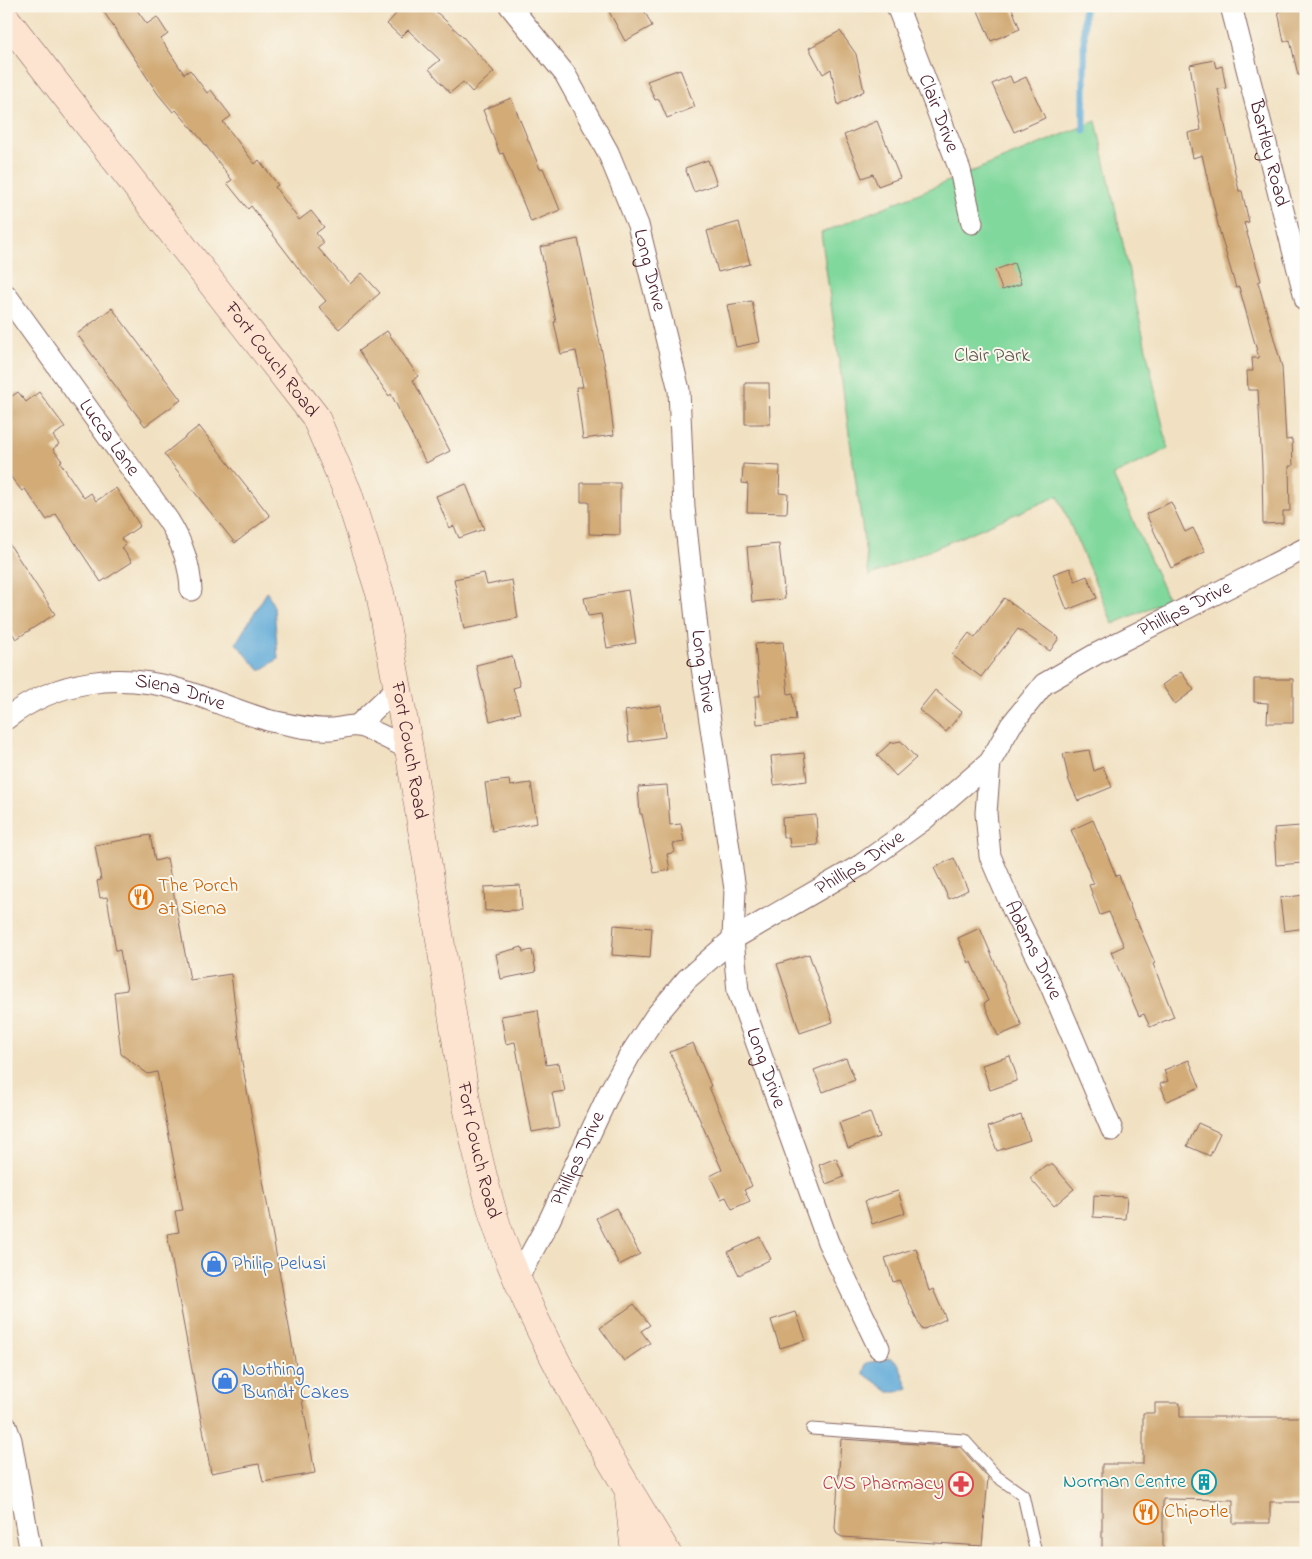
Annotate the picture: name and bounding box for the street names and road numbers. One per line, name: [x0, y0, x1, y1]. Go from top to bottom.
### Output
street label: Clair Drive: [910, 70, 966, 157]
street label: Bartley Road: [1241, 96, 1296, 210]
street label: Long Drive: [625, 226, 673, 314]
street label: Fort Couch Road: [217, 295, 326, 424]
street label: Lucca Lane: [71, 393, 147, 483]
street label: Phillips Drive: [1133, 573, 1237, 645]
street label: Long Drive: [683, 628, 723, 715]
street label: Siena Drive: [133, 667, 229, 719]
street label: Fort Couch Road: [382, 678, 435, 821]
street label: Phillips Drive: [810, 823, 911, 903]
street label: Adams Drive: [996, 896, 1069, 1004]
street label: Long Drive: [738, 1024, 793, 1112]
street label: Fort Couch Road: [449, 1079, 508, 1222]
street label: Phillips Drive: [543, 1107, 613, 1211]

